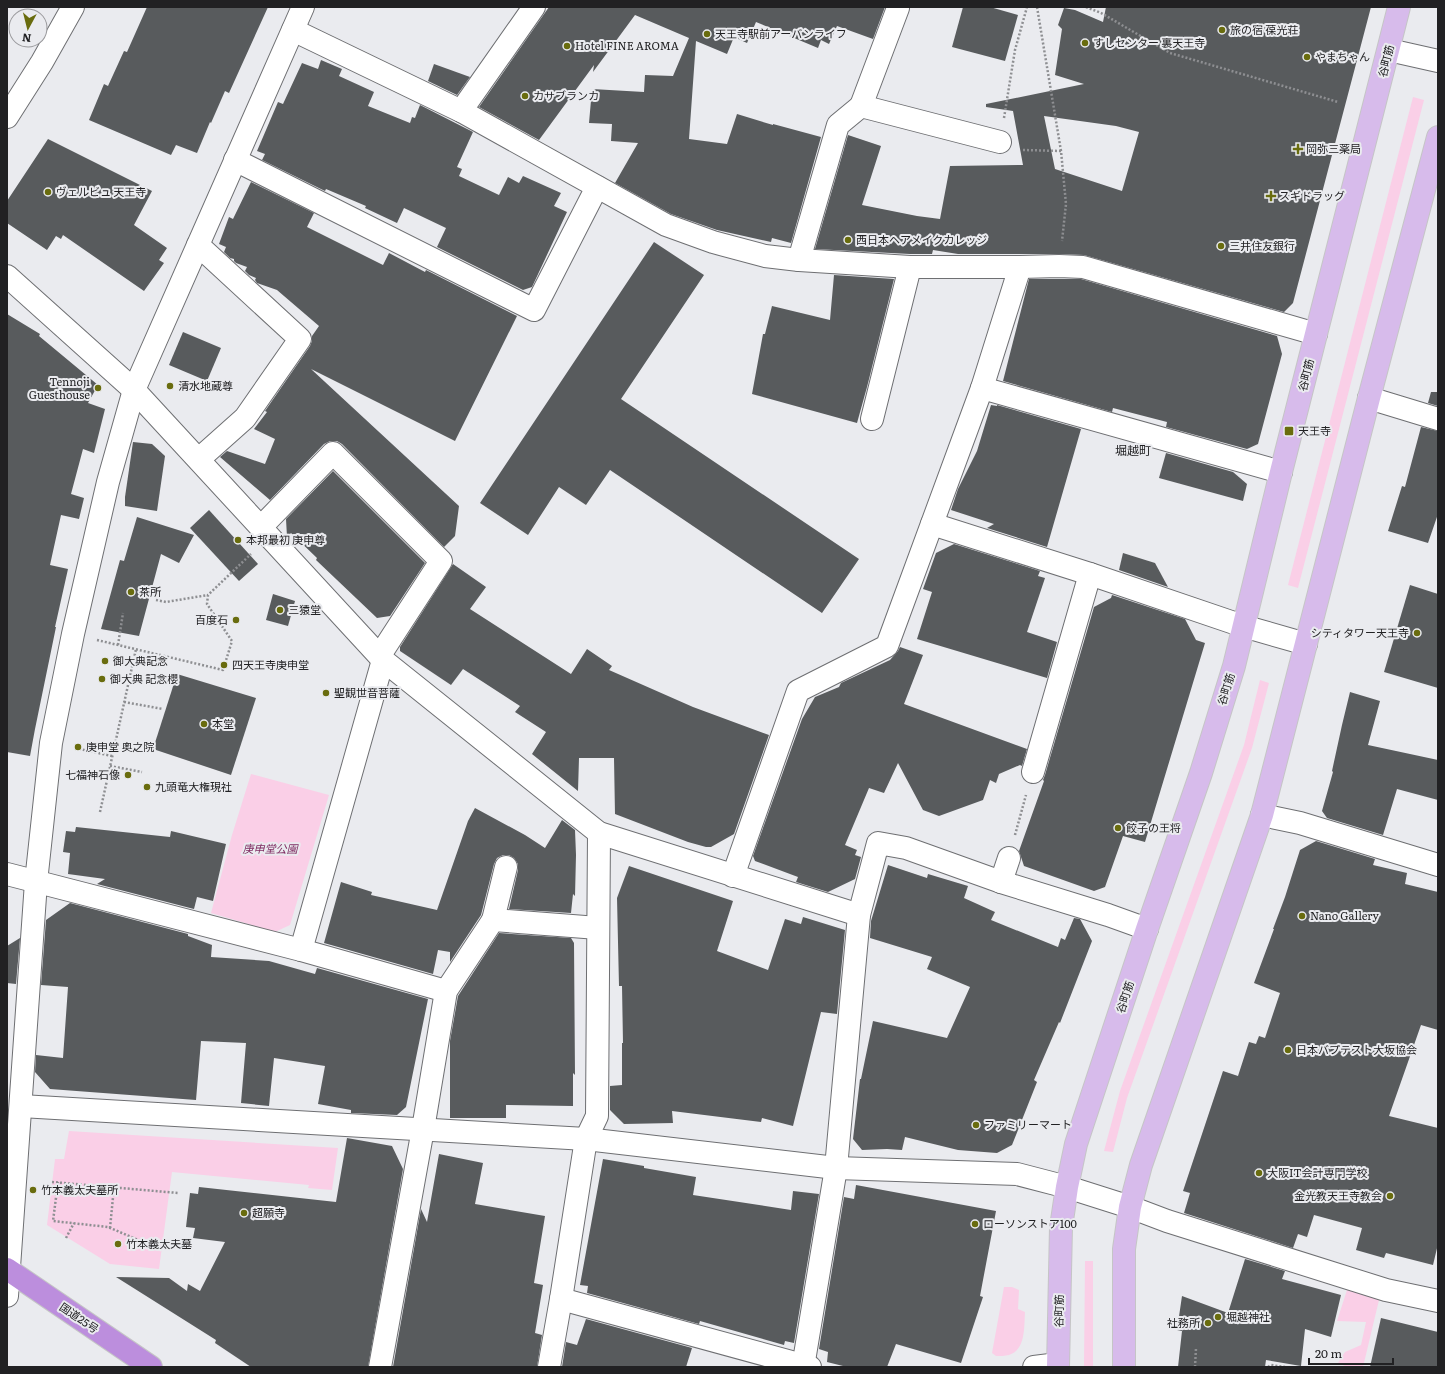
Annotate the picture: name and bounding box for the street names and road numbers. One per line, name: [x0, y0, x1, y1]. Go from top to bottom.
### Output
street label: 谷町筋: [1373, 43, 1397, 79]
street label: 谷町筋: [1293, 357, 1317, 393]
street label: 谷町筋: [1213, 671, 1238, 707]
street label: 谷町筋: [1111, 979, 1137, 1015]
street label: 谷町筋: [1050, 1294, 1066, 1328]
street label: 国道25号: [57, 1298, 102, 1336]

